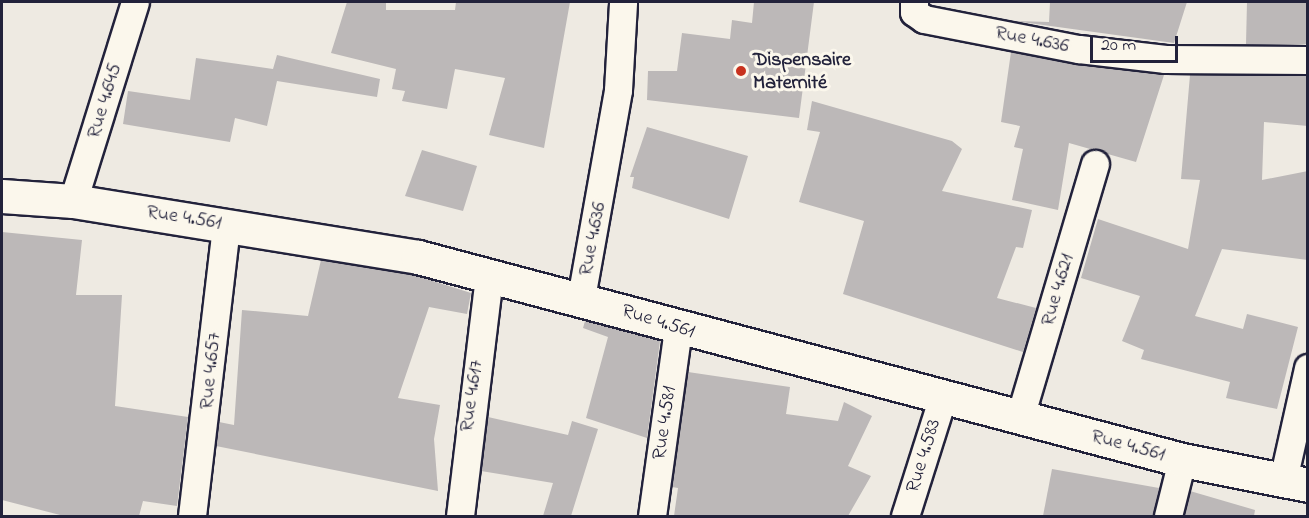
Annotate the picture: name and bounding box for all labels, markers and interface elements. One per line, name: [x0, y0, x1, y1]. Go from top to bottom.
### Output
street label: Rue 4.636: [993, 21, 1071, 59]
scale bar: [1093, 24, 1182, 62]
text: 20 m: [1101, 33, 1136, 59]
place label: Dispensaire Maternité: [753, 48, 851, 95]
street label: Rue 4.645: [82, 61, 128, 141]
marker: Dispensaire Maternité: [734, 64, 748, 78]
street label: Rue 4.561: [145, 200, 223, 236]
street label: Rue 4.636: [574, 200, 612, 278]
street label: Rue 4.621: [1036, 251, 1080, 329]
street label: Rue 4.561: [618, 300, 698, 344]
street label: Rue 4.657: [195, 331, 227, 411]
street label: Rue 4.617: [455, 359, 489, 433]
street label: Rue 4.581: [648, 385, 682, 461]
street label: Rue 4.583: [901, 416, 947, 496]
street label: Rue 4.561: [1089, 425, 1167, 467]

